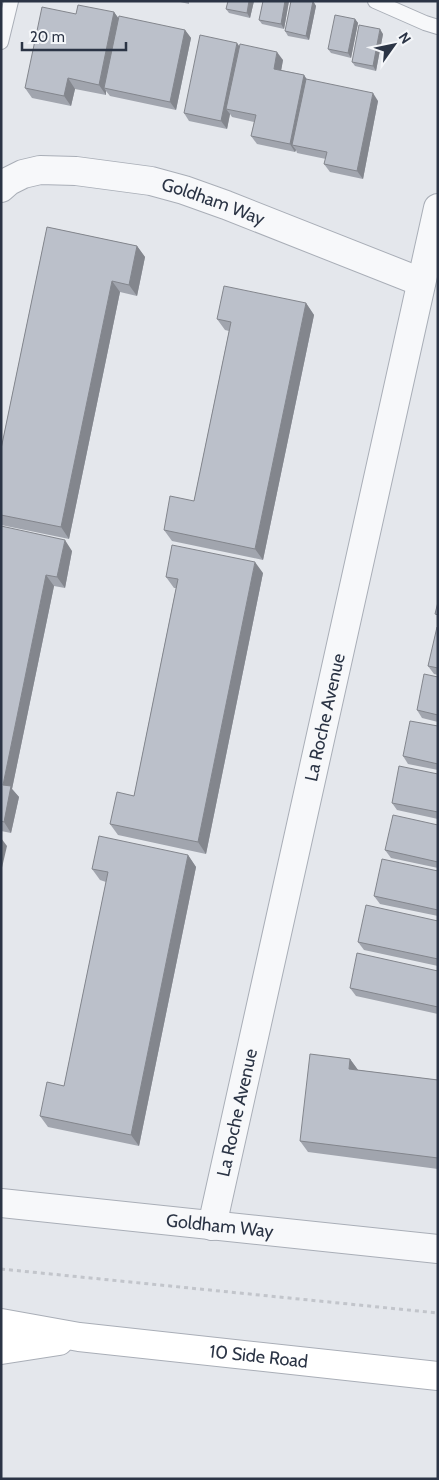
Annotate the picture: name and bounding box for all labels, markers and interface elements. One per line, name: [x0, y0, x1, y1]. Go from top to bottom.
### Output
scale bar: [22, 20, 126, 52]
north arrow: [369, 20, 419, 70]
text: 20 m: [30, 28, 65, 46]
text: N: [395, 29, 415, 47]
street label: Goldham Way: [159, 173, 268, 230]
street label: La Roche Avenue: [300, 651, 350, 783]
street label: La Roche Avenue: [212, 1047, 262, 1179]
street label: Goldham Way: [165, 1209, 275, 1243]
street label: 10 Side Road: [208, 1340, 309, 1373]

